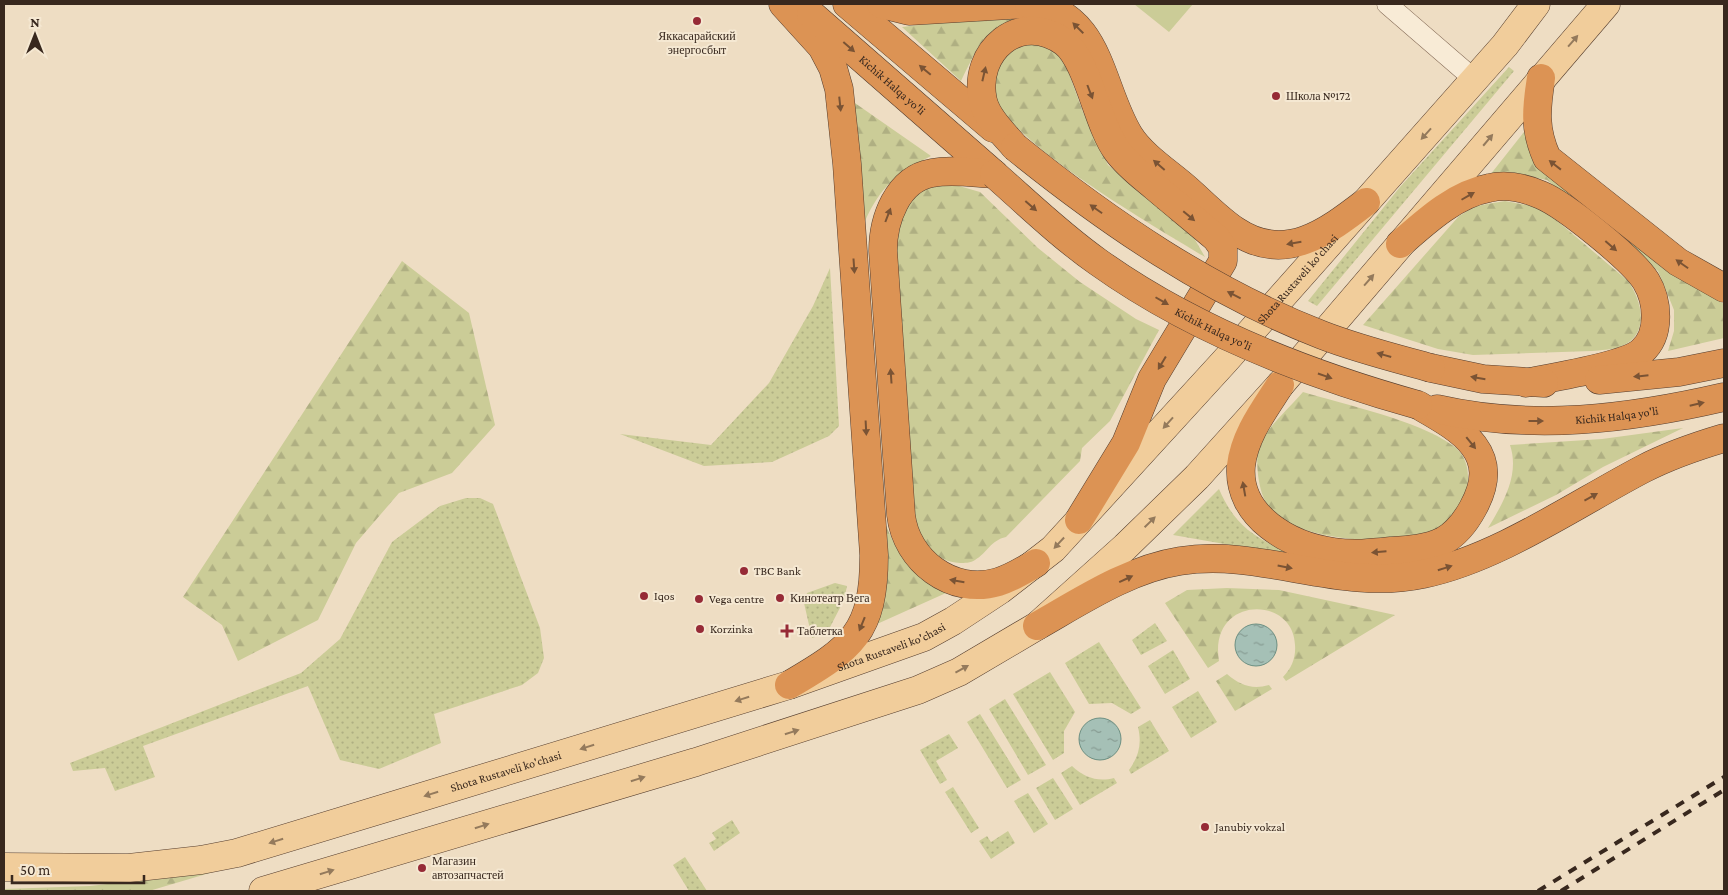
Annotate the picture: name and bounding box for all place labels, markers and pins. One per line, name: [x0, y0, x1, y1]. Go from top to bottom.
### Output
marker: Яккасарайский энергосбыт: [691, 15, 703, 27]
place label: Яккасарайский энергосбыт: [658, 29, 736, 57]
place label: Школа №172: [1286, 89, 1351, 103]
marker: Школа №172: [1270, 90, 1282, 102]
place label: TBC Bank: [754, 564, 801, 578]
marker: TBC Bank: [738, 565, 750, 577]
place label: Iqos: [654, 589, 675, 603]
marker: Iqos: [638, 590, 650, 602]
place label: Кинотеатр Вега: [790, 591, 870, 605]
place label: Vega centre: [709, 592, 764, 606]
marker: Кинотеатр Вега: [774, 592, 786, 604]
marker: Vega centre: [693, 593, 705, 605]
place label: Korzinka: [710, 622, 753, 636]
marker: Korzinka: [694, 623, 706, 635]
place label: Таблетка: [797, 624, 843, 638]
marker: Таблетка: [781, 625, 793, 637]
place label: Janubiy vokzal: [1214, 820, 1285, 834]
marker: Janubiy vokzal: [1199, 821, 1211, 833]
place label: Магазин автозапчастей: [432, 854, 504, 882]
marker: Магазин автозапчастей: [416, 862, 428, 874]

